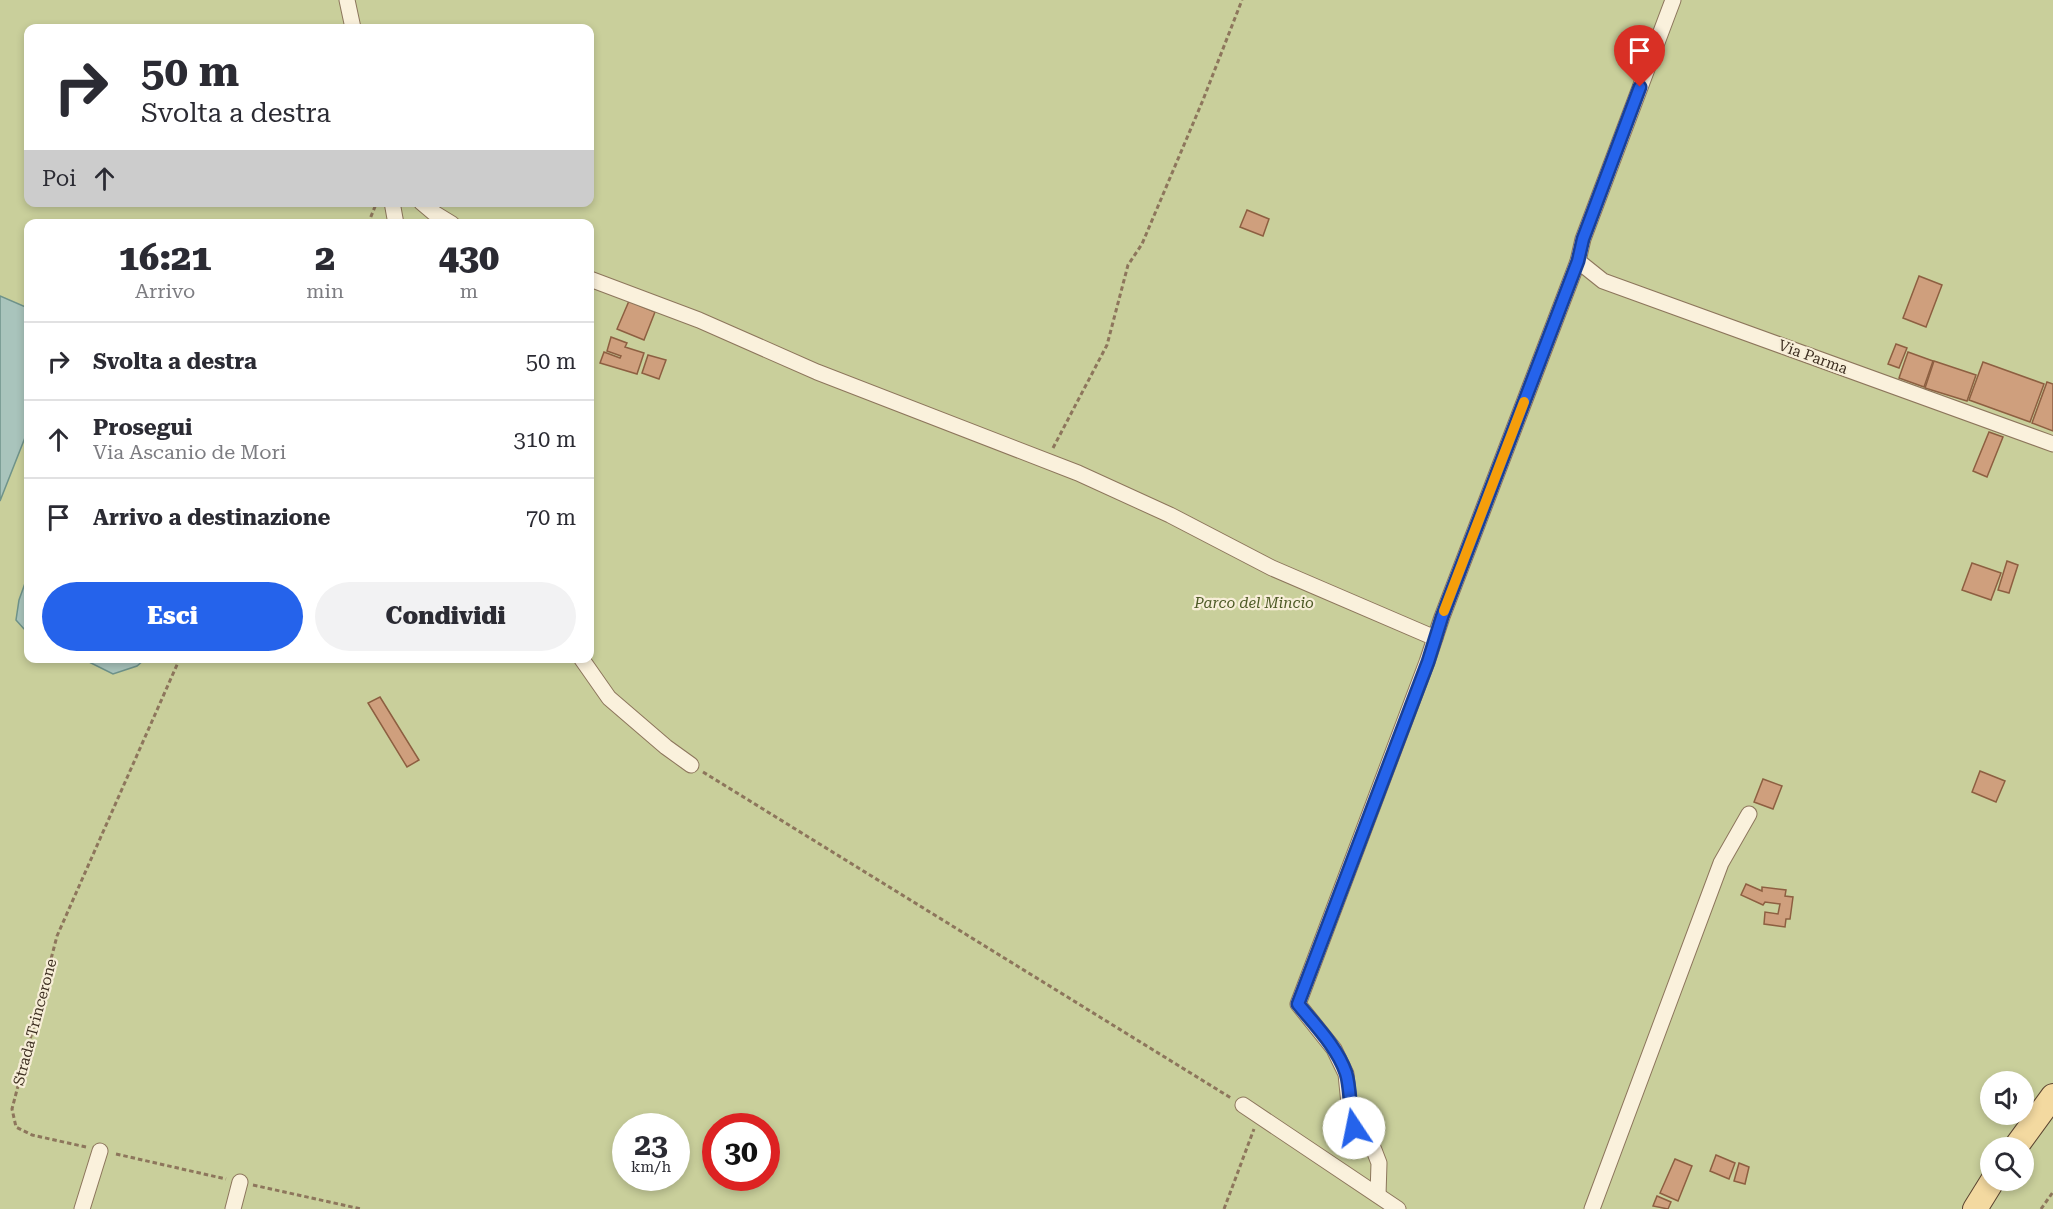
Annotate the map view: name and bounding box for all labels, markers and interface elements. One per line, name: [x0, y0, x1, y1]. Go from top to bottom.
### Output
pin: [1614, 25, 1665, 87]
icon: arrive: [1623, 34, 1656, 67]
text: 50 m: [141, 47, 239, 96]
icon: right: [42, 48, 120, 126]
text: Svolta a destra: [141, 97, 331, 129]
icon: ahead: [88, 162, 121, 195]
text: Poi: [42, 166, 76, 191]
text: 16:21: [119, 237, 211, 279]
text: 2: [315, 237, 335, 279]
text: 430: [439, 237, 499, 279]
text: Arrivo: [135, 279, 195, 303]
text: min: [306, 279, 344, 303]
text: m: [460, 279, 478, 303]
street label: Via Parma: [1776, 336, 1850, 378]
icon: right: [42, 345, 75, 378]
text: Svolta a destra: [93, 349, 257, 374]
text: 50 m: [526, 349, 576, 374]
text: Prosegui: [93, 415, 192, 440]
icon: ahead: [42, 423, 75, 456]
text: 310 m: [513, 427, 576, 452]
text: Via Ascanio de Mori: [93, 440, 286, 464]
icon: arrive: [42, 501, 75, 534]
text: Arrivo a destinazione: [93, 505, 330, 530]
text: 70 m: [526, 505, 576, 530]
button: Esci: [42, 582, 303, 651]
button: Condividi: [315, 582, 576, 651]
park label: Parco del Mincio: [1193, 594, 1314, 612]
street label: Strada Trincerone: [9, 957, 61, 1087]
map controls: [1980, 1071, 2034, 1191]
button: sound: [1980, 1071, 2034, 1125]
position arrow: [1322, 1096, 1386, 1160]
speed limit sign: 30: [702, 1113, 780, 1191]
text: 23: [634, 1127, 668, 1162]
button: search: [1980, 1137, 2034, 1191]
text: km/h: [631, 1158, 671, 1176]

